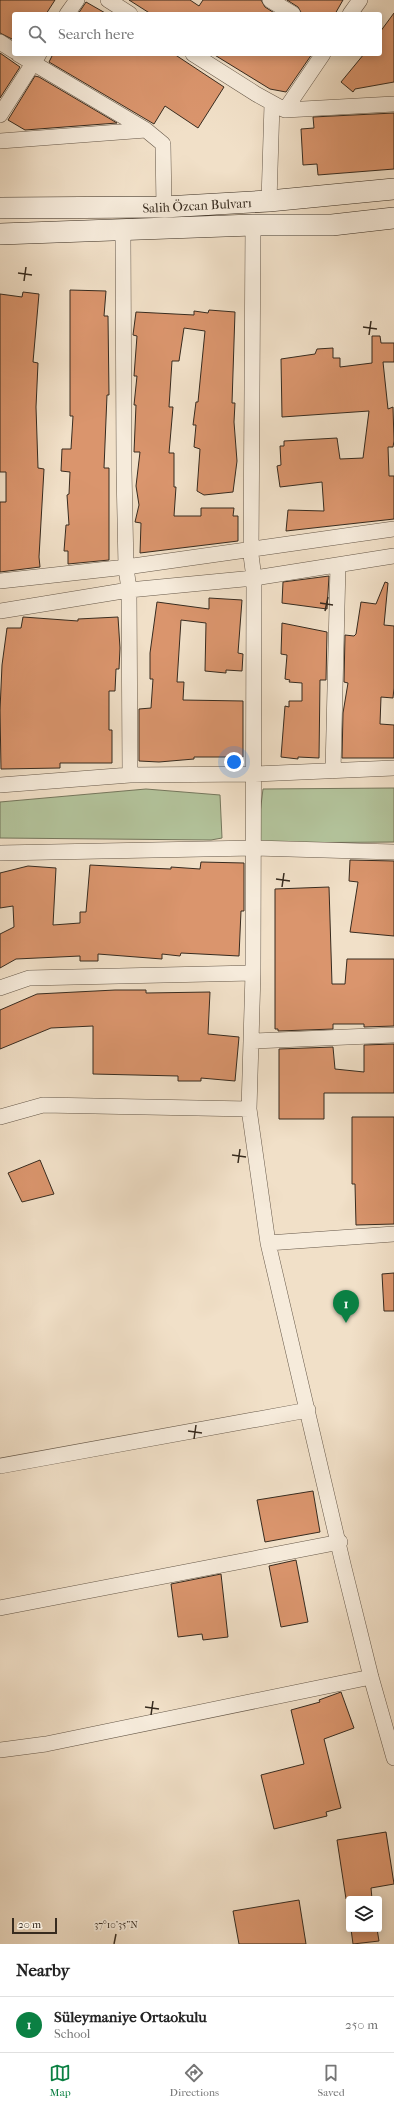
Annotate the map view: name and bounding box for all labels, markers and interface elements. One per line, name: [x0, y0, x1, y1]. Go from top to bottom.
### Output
search box: [12, 12, 382, 56]
icon: search: [26, 23, 48, 45]
text: Search here: [58, 25, 134, 43]
street label: Salih Özcan Bulvarı: [142, 195, 252, 216]
your location: [224, 752, 244, 772]
pin: 1: [333, 1290, 359, 1323]
map controls: [346, 1896, 382, 1932]
button: layers: [346, 1896, 382, 1932]
scale bar: [12, 1916, 57, 1935]
text: 20 m: [18, 1918, 41, 1931]
text: 37°10'35"N: [94, 1919, 138, 1931]
text: Nearby: [16, 1960, 70, 1980]
text: Süleymaniye Ortaokulu: [54, 2008, 207, 2026]
text: 1: [27, 2017, 31, 2032]
text: 250 m: [345, 2017, 378, 2032]
text: School: [54, 2026, 90, 2041]
tab: Map: [49, 2062, 71, 2099]
tab: Directions: [170, 2062, 219, 2099]
tab: Saved: [317, 2062, 345, 2099]

